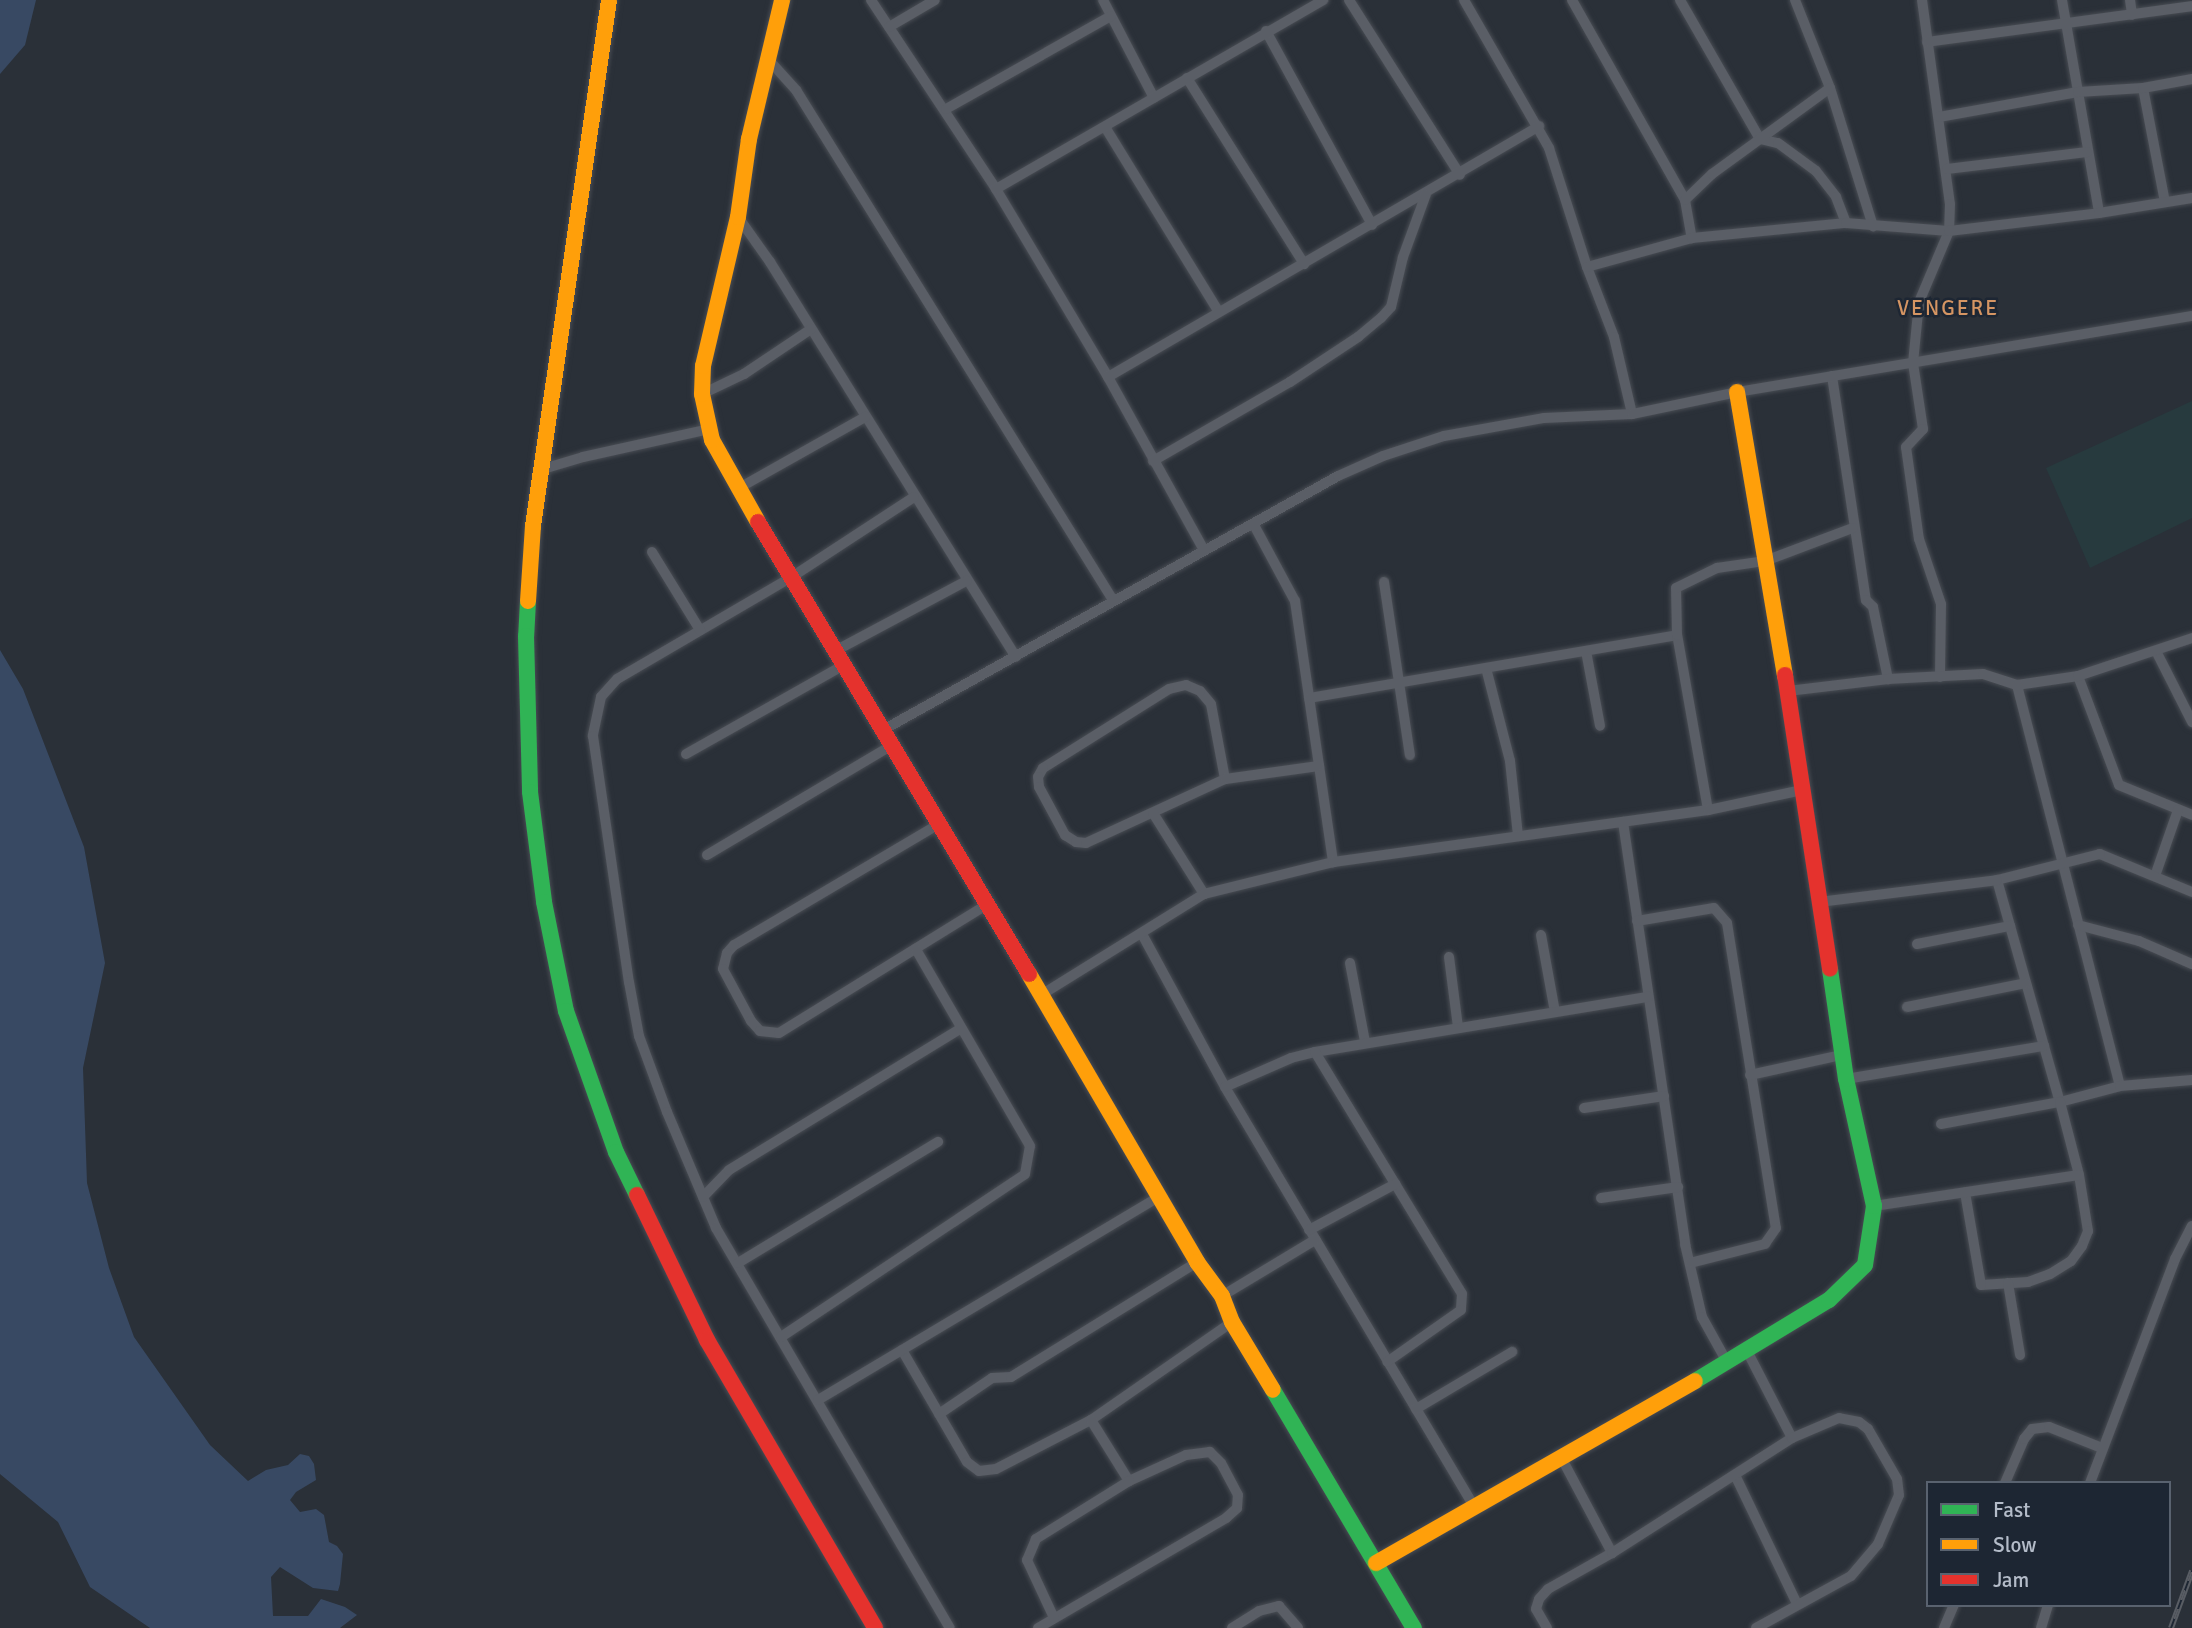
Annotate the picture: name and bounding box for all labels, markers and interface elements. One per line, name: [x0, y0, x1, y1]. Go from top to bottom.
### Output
district label: VENGERE: [1898, 295, 1998, 321]
legend: [1926, 1481, 2171, 1607]
text: Fast: [1993, 1497, 2030, 1523]
text: Slow: [1993, 1532, 2037, 1558]
text: Jam: [1993, 1567, 2029, 1593]

